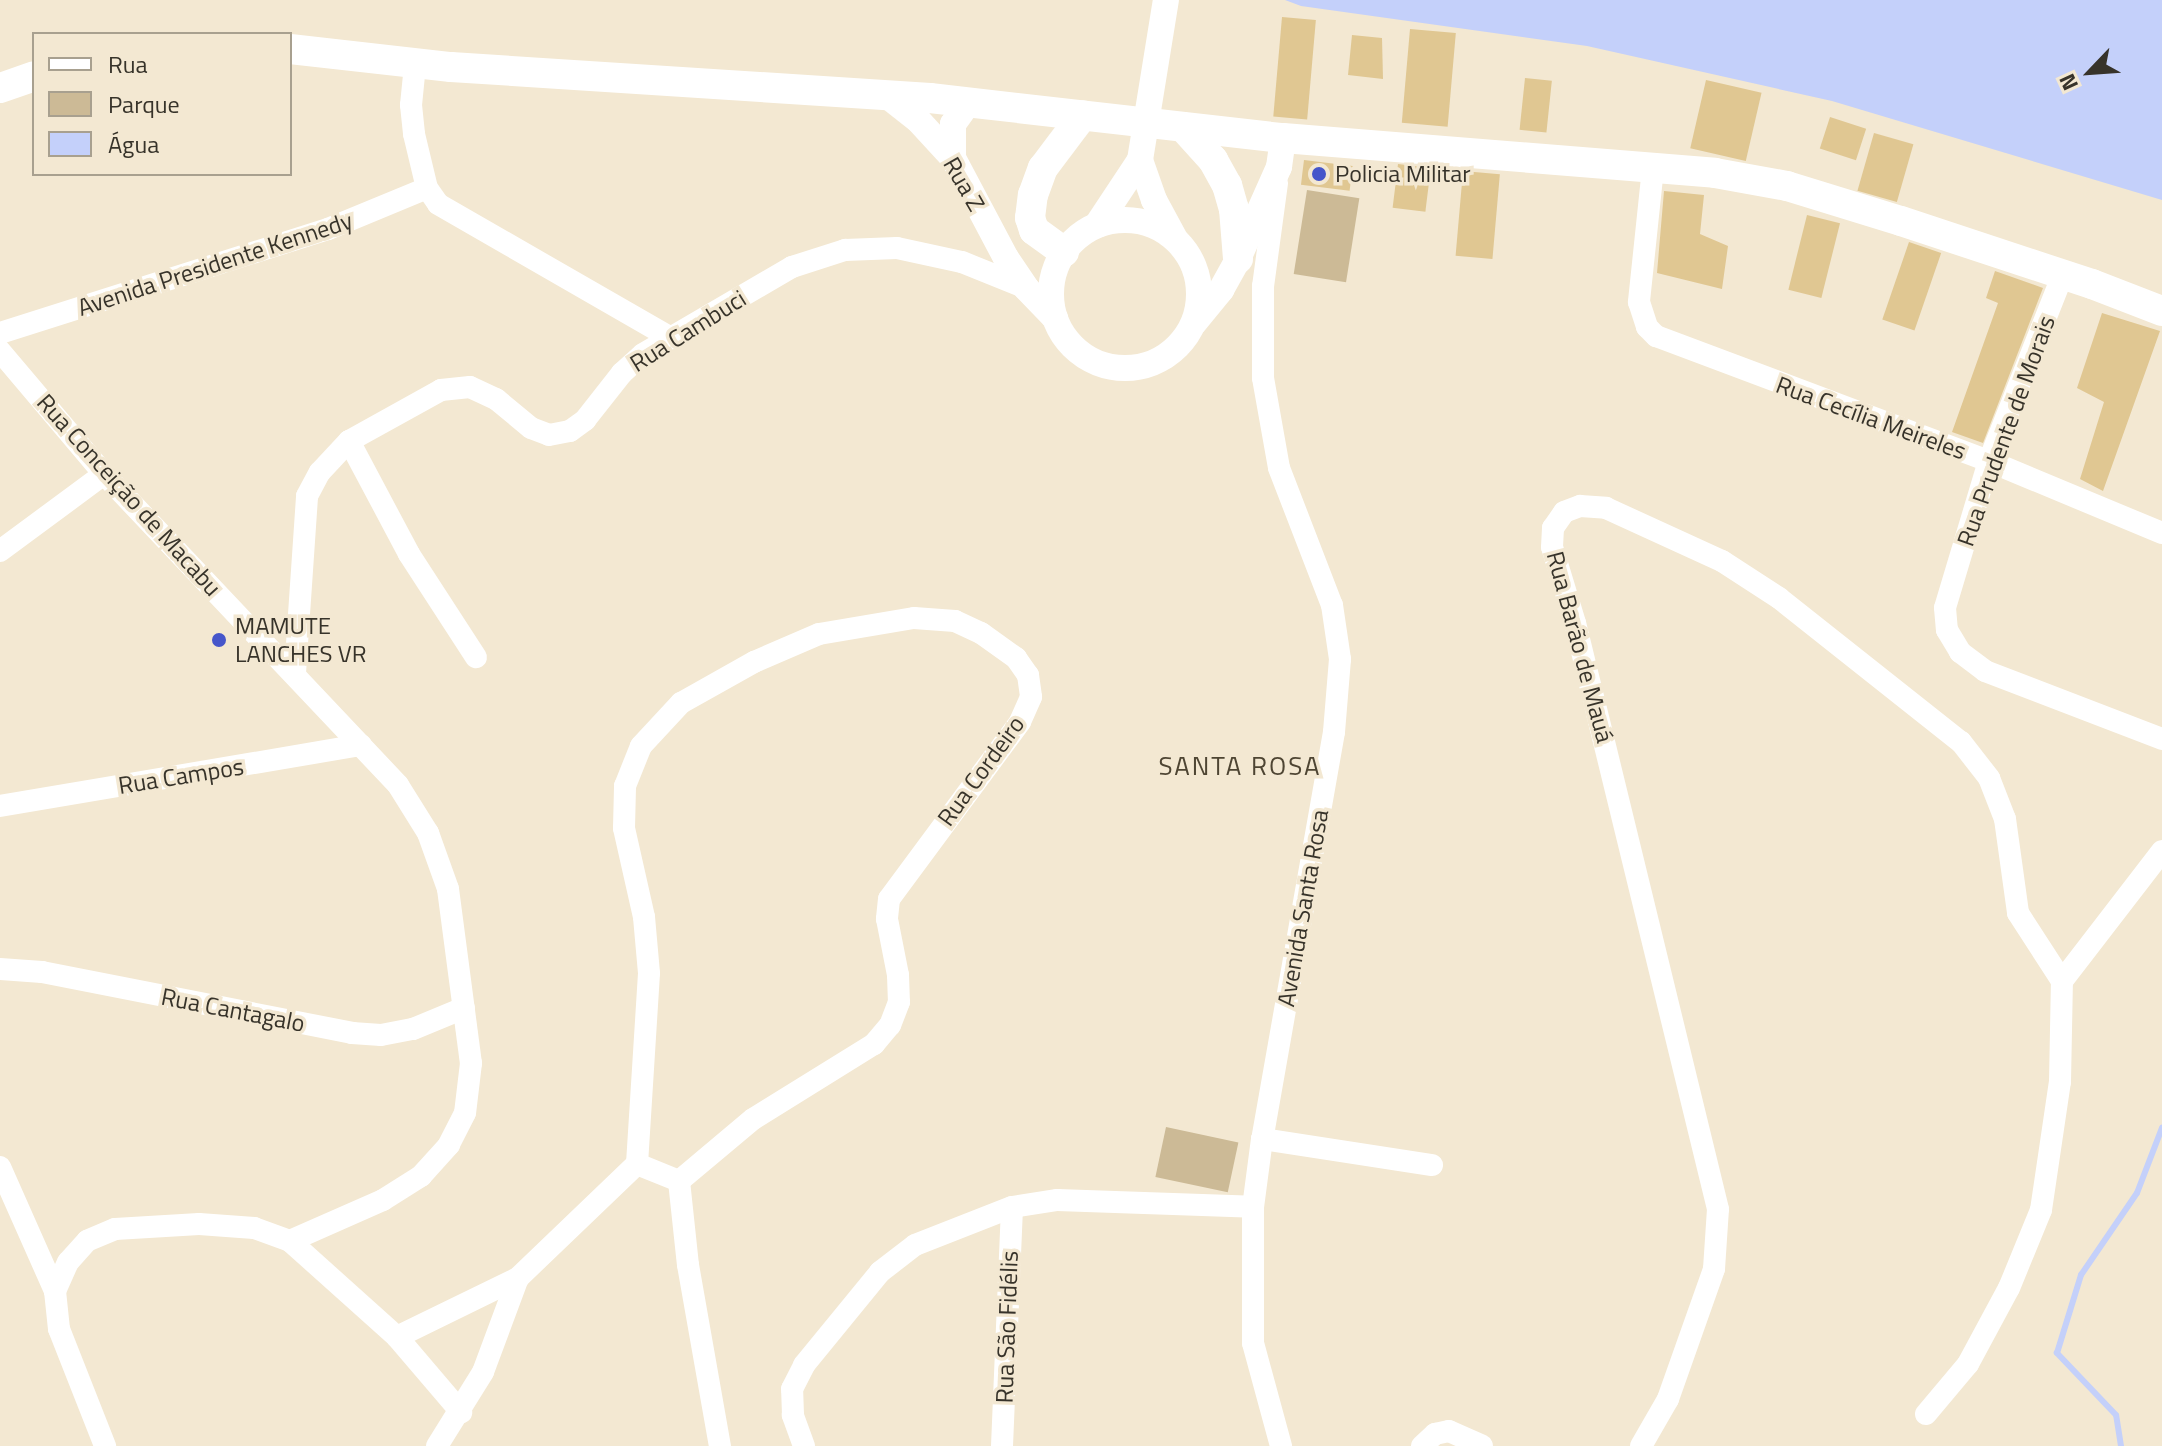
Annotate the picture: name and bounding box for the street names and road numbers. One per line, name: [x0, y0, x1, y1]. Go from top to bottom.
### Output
street label: Rua Z: [937, 152, 991, 216]
street label: Avenida Presidente Kennedy: [74, 206, 356, 322]
street label: Rua Cambuci: [625, 284, 751, 378]
street label: Rua Prudente de Morais: [1951, 312, 2061, 550]
street label: Rua Cecília Meireles: [1772, 370, 1970, 466]
street label: Rua Conceição de Macabu: [31, 388, 227, 602]
street label: Rua Barão de Mauá: [1541, 548, 1619, 746]
street label: Rua Cordeiro: [931, 710, 1031, 832]
street label: Rua Campos: [116, 752, 246, 800]
street label: Avenida Santa Rosa: [1272, 807, 1334, 1009]
street label: Rua Cantagalo: [159, 982, 307, 1038]
street label: Rua São Fidélis: [990, 1250, 1024, 1404]

